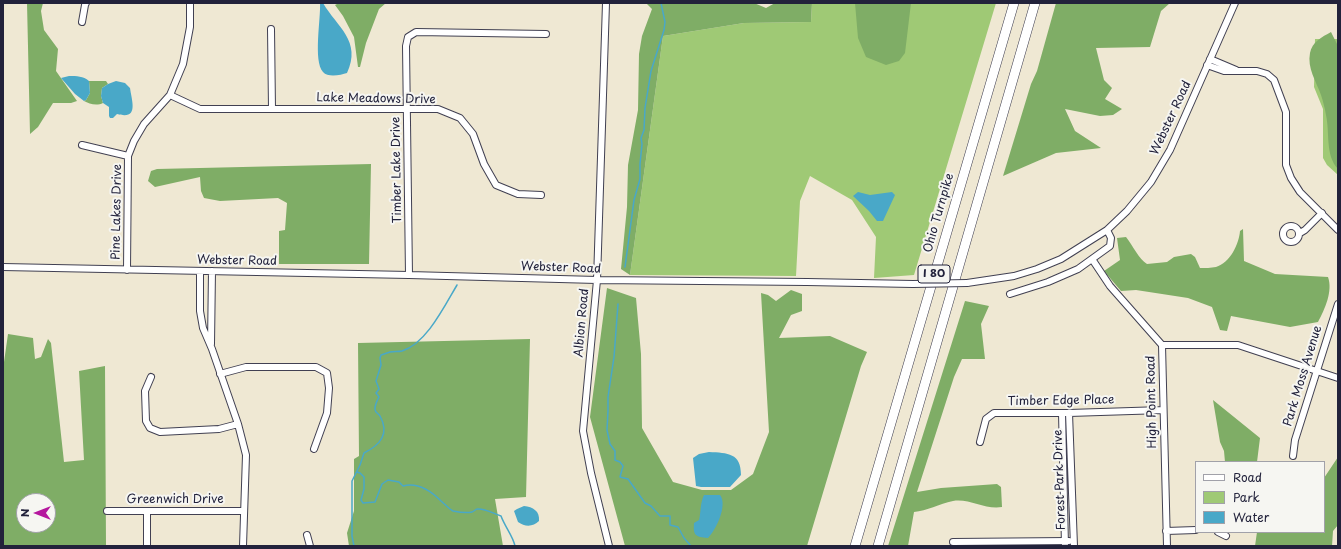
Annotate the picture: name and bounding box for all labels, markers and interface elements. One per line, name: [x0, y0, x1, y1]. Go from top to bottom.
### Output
street label: Webster Road: [1148, 79, 1194, 157]
street label: Lake Meadows Drive: [316, 91, 436, 107]
street label: Timber Lake Drive: [389, 117, 405, 223]
street label: Pine Lakes Drive: [109, 164, 125, 260]
street label: Ohio Turnpike: [921, 172, 957, 254]
street label: Webster Road: [197, 253, 277, 269]
street label: Webster Road: [521, 259, 601, 277]
road number: I 80: [918, 265, 950, 283]
street label: Albion Road: [572, 288, 592, 358]
street label: Park Moss Avenue: [1281, 324, 1325, 428]
street label: High Point Road: [1144, 355, 1160, 449]
street label: Timber Edge Place: [1008, 393, 1114, 409]
street label: Forest Park Drive: [1051, 429, 1069, 531]
legend: [1195, 461, 1325, 533]
text: Road: [1233, 468, 1262, 486]
text: Park: [1233, 488, 1260, 506]
north arrow: [16, 493, 56, 533]
street label: Greenwich Drive: [126, 493, 224, 507]
text: Water: [1233, 508, 1269, 526]
text: N: [16, 509, 33, 517]

